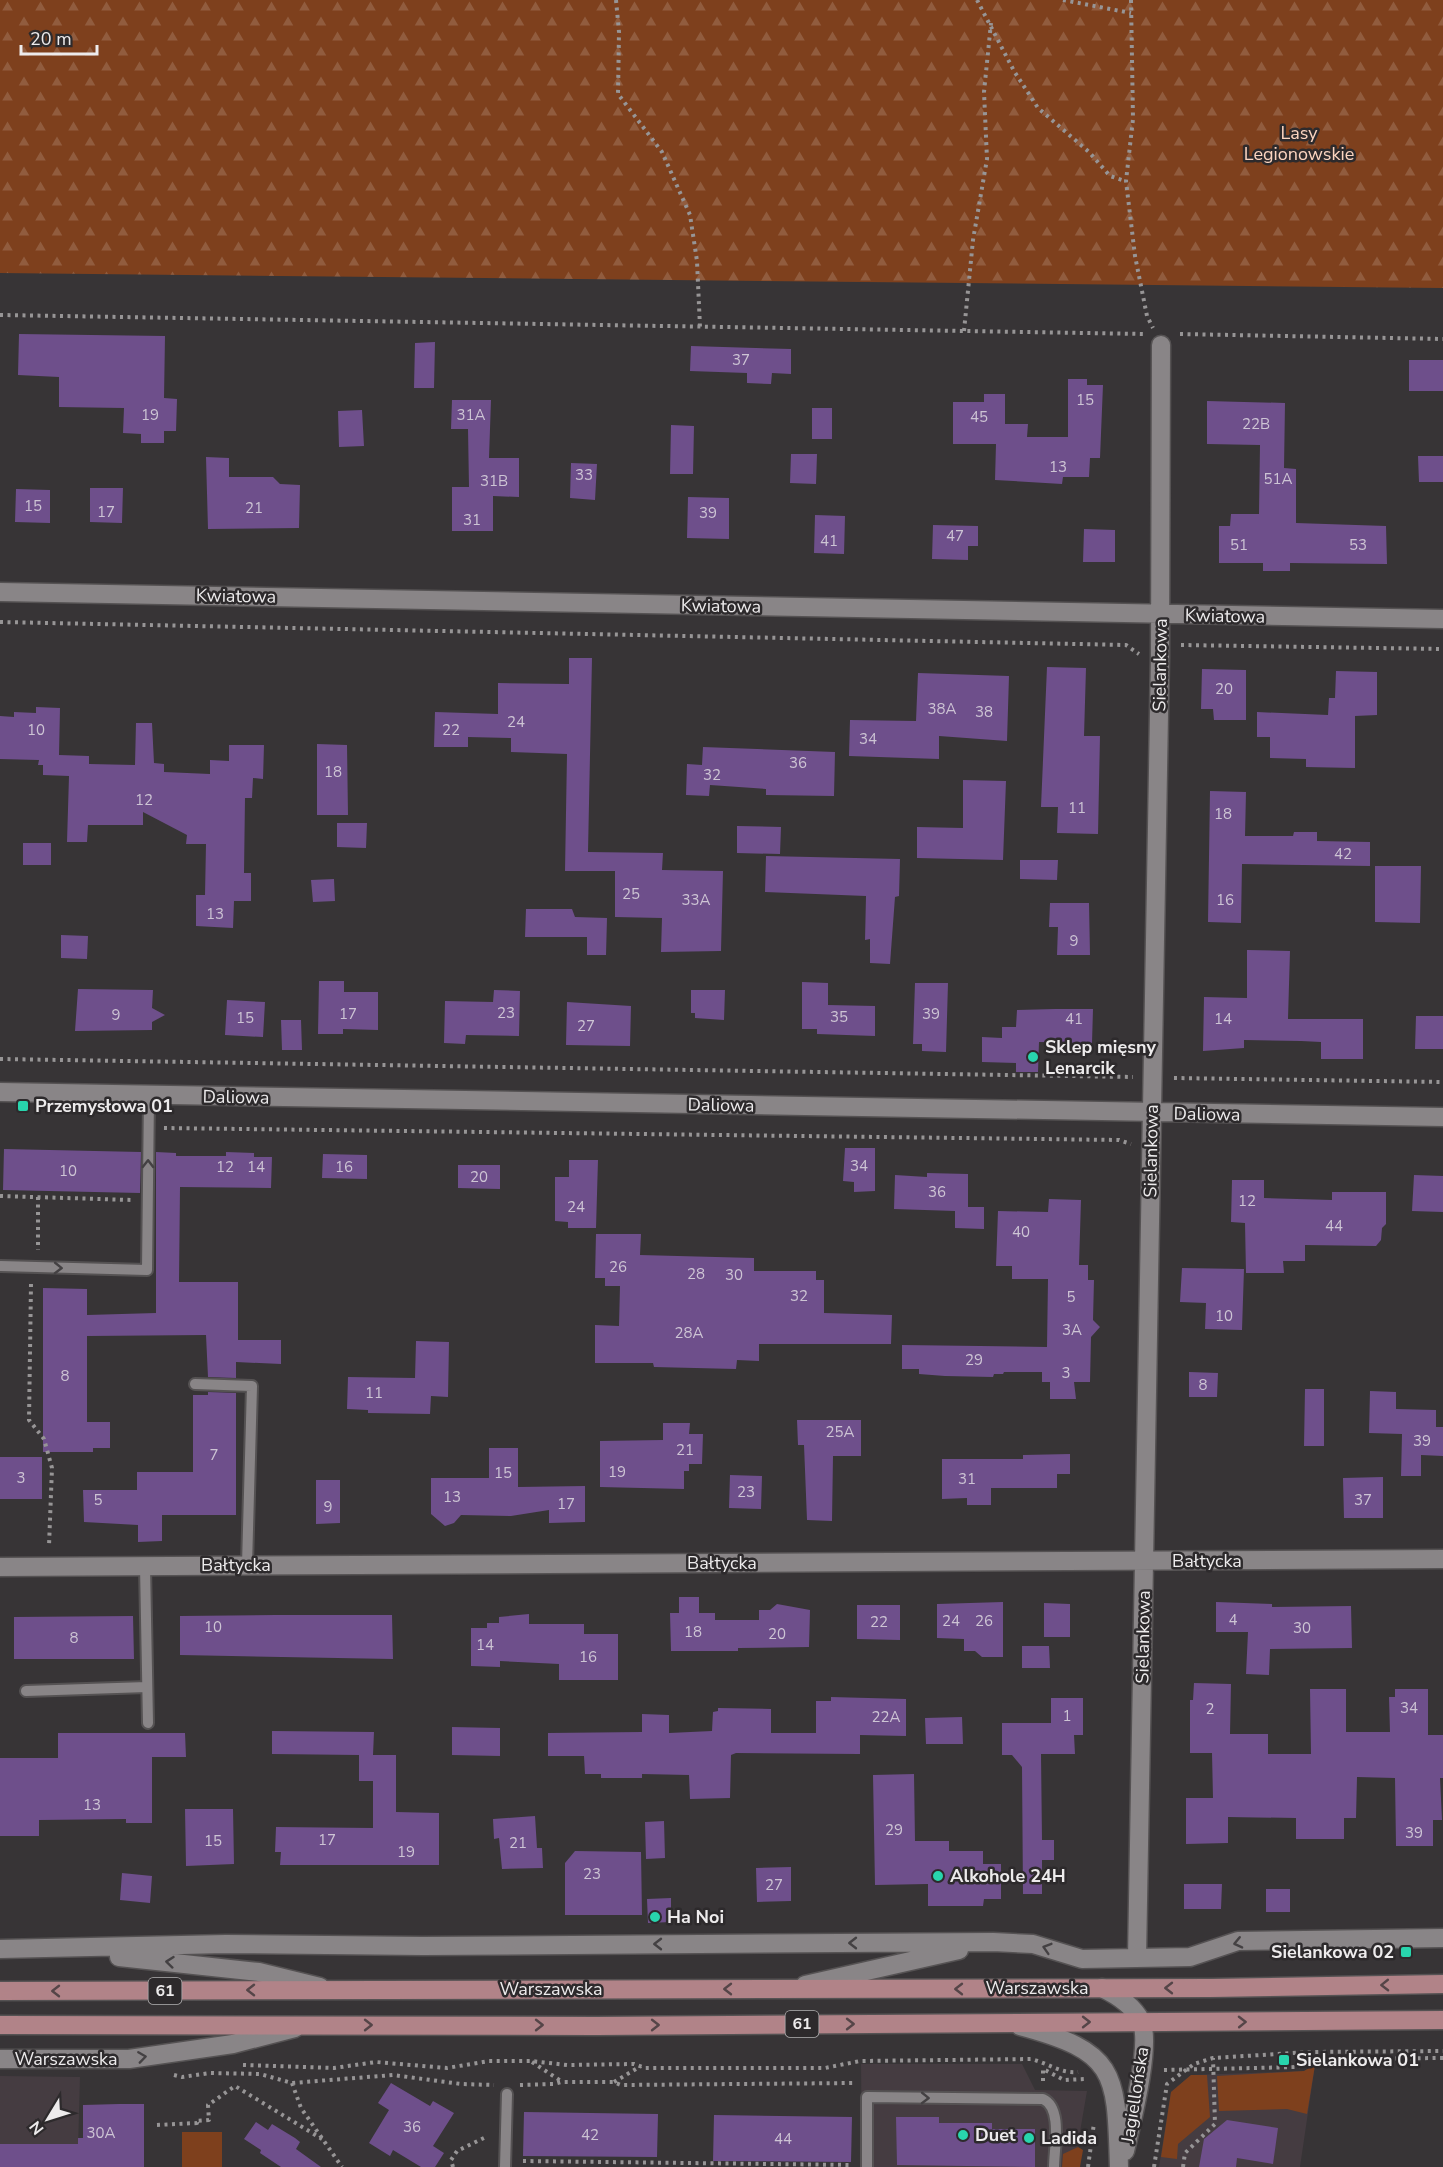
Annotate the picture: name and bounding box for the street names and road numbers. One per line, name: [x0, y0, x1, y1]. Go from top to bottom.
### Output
street label: Kwiatowa: [196, 583, 276, 609]
street label: Kwiatowa: [681, 593, 761, 619]
street label: Kwiatowa: [1185, 603, 1265, 629]
street label: Sielankowa: [1147, 618, 1173, 712]
street label: Daliowa: [202, 1084, 270, 1110]
street label: Daliowa: [687, 1092, 755, 1118]
street label: Daliowa: [1173, 1101, 1241, 1127]
street label: Sielankowa: [1138, 1104, 1164, 1198]
street label: Bałtycka: [1172, 1549, 1242, 1573]
street label: Bałtycka: [687, 1551, 757, 1575]
street label: Bałtycka: [201, 1553, 271, 1577]
street label: Sielankowa: [1130, 1590, 1156, 1684]
street label: Warszawska: [985, 1976, 1089, 2000]
street label: Warszawska: [499, 1977, 603, 2001]
road number: 61: [148, 1978, 182, 2004]
road number: 61: [786, 2011, 818, 2037]
street label: Jagiellońska: [1115, 2045, 1154, 2146]
street label: Warszawska: [14, 2047, 118, 2071]

